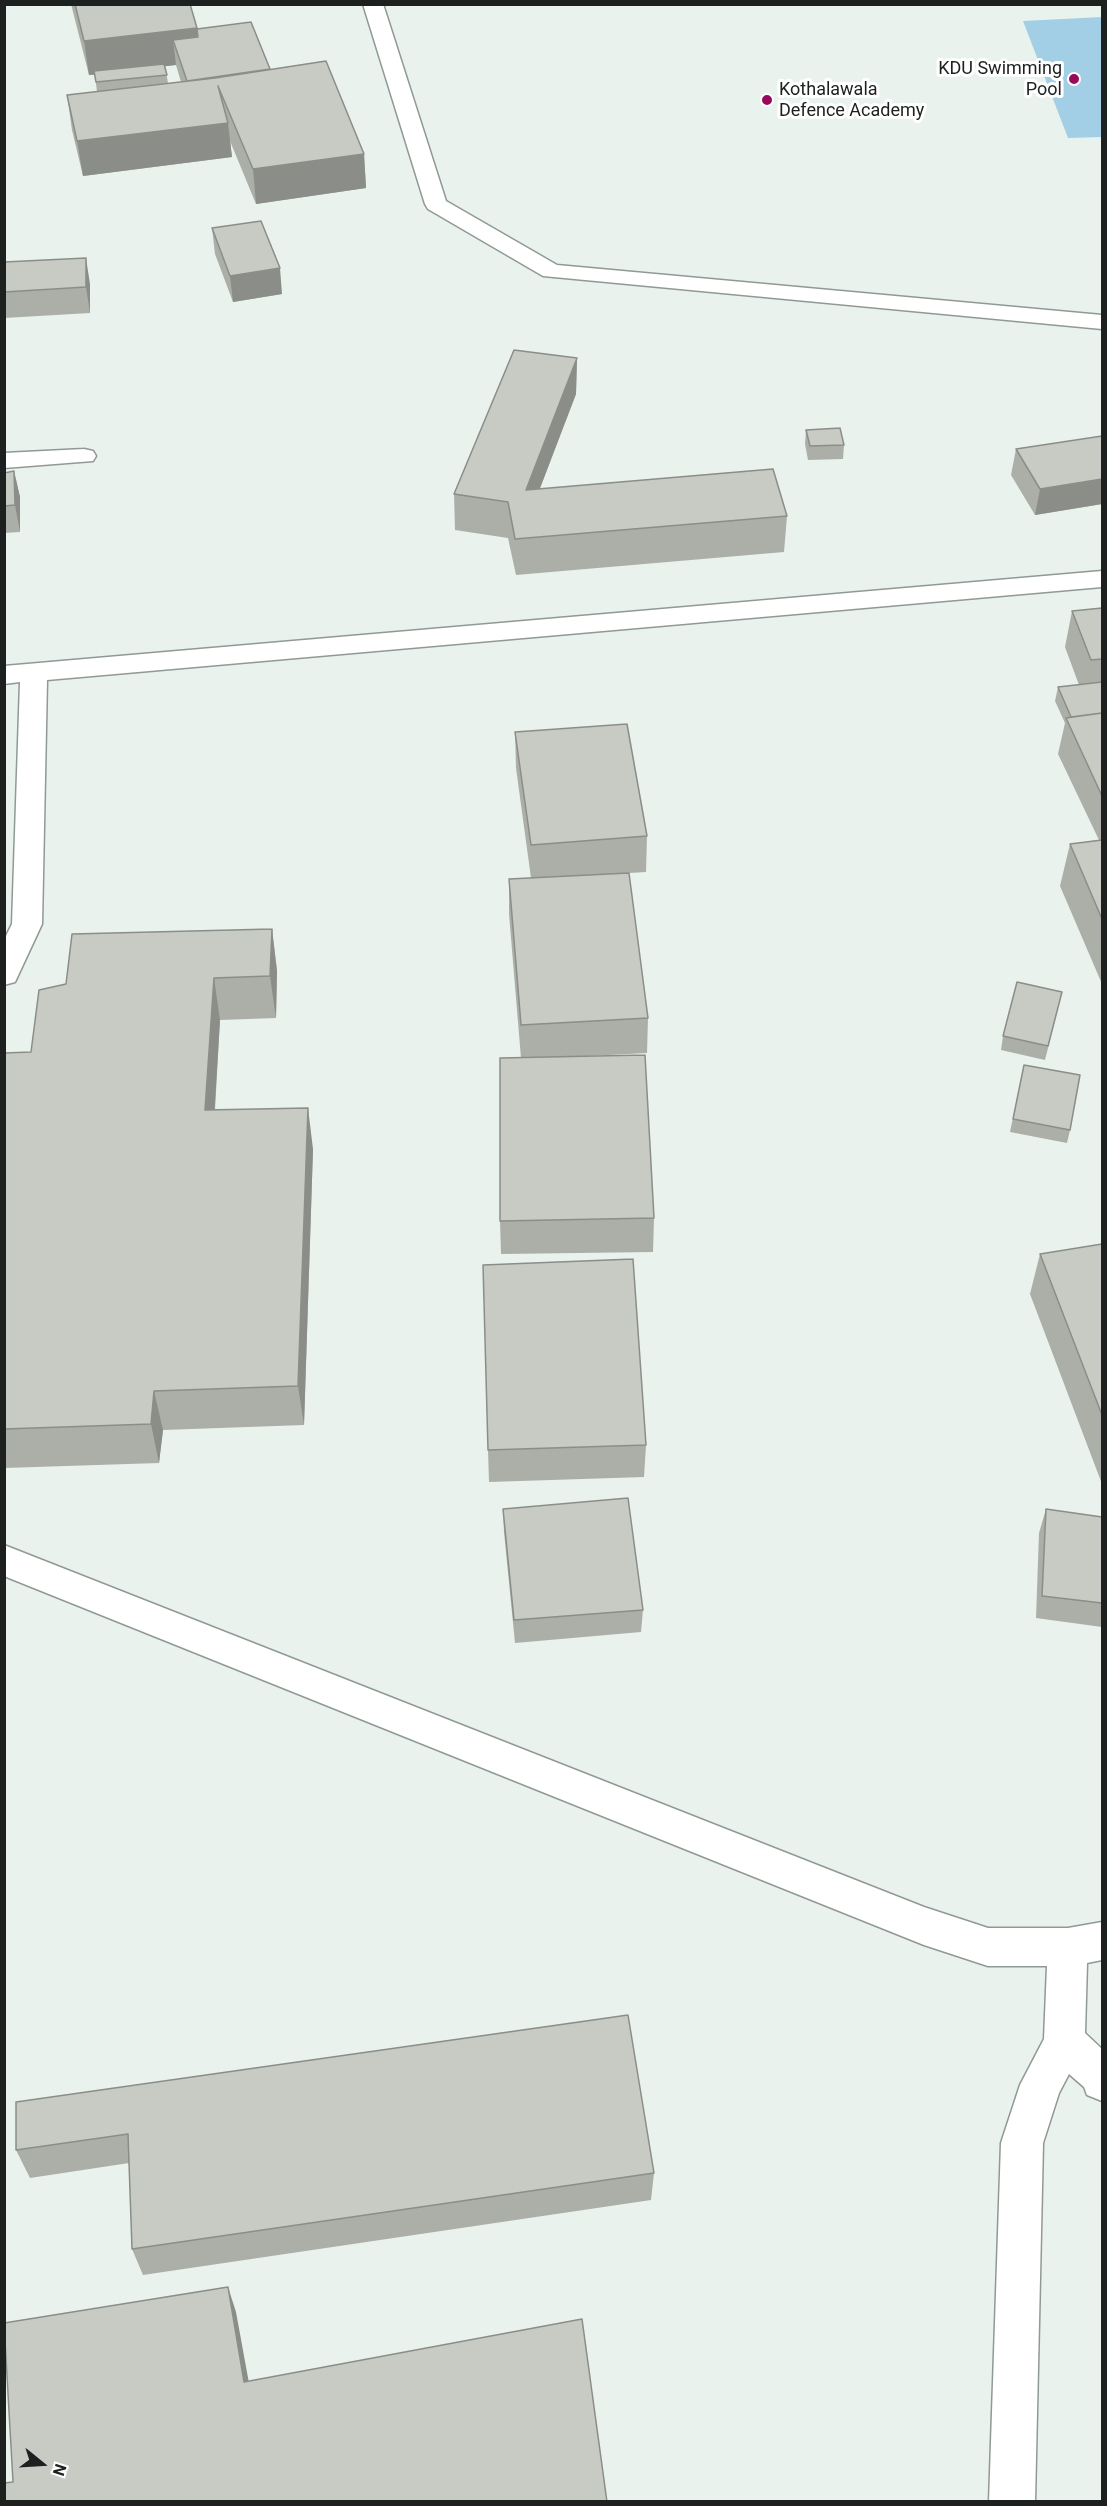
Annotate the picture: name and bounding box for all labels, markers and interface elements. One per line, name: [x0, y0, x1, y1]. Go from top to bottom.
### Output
place label: KDU Swimming Pool: [938, 58, 1062, 100]
marker: KDU Swimming Pool: [1067, 72, 1081, 86]
place label: Kothalawala Defence Academy: [779, 79, 924, 122]
marker: Kothalawala Defence Academy: [760, 93, 774, 107]
north arrow: [12, 2434, 72, 2494]
text: N: [49, 2461, 70, 2478]

